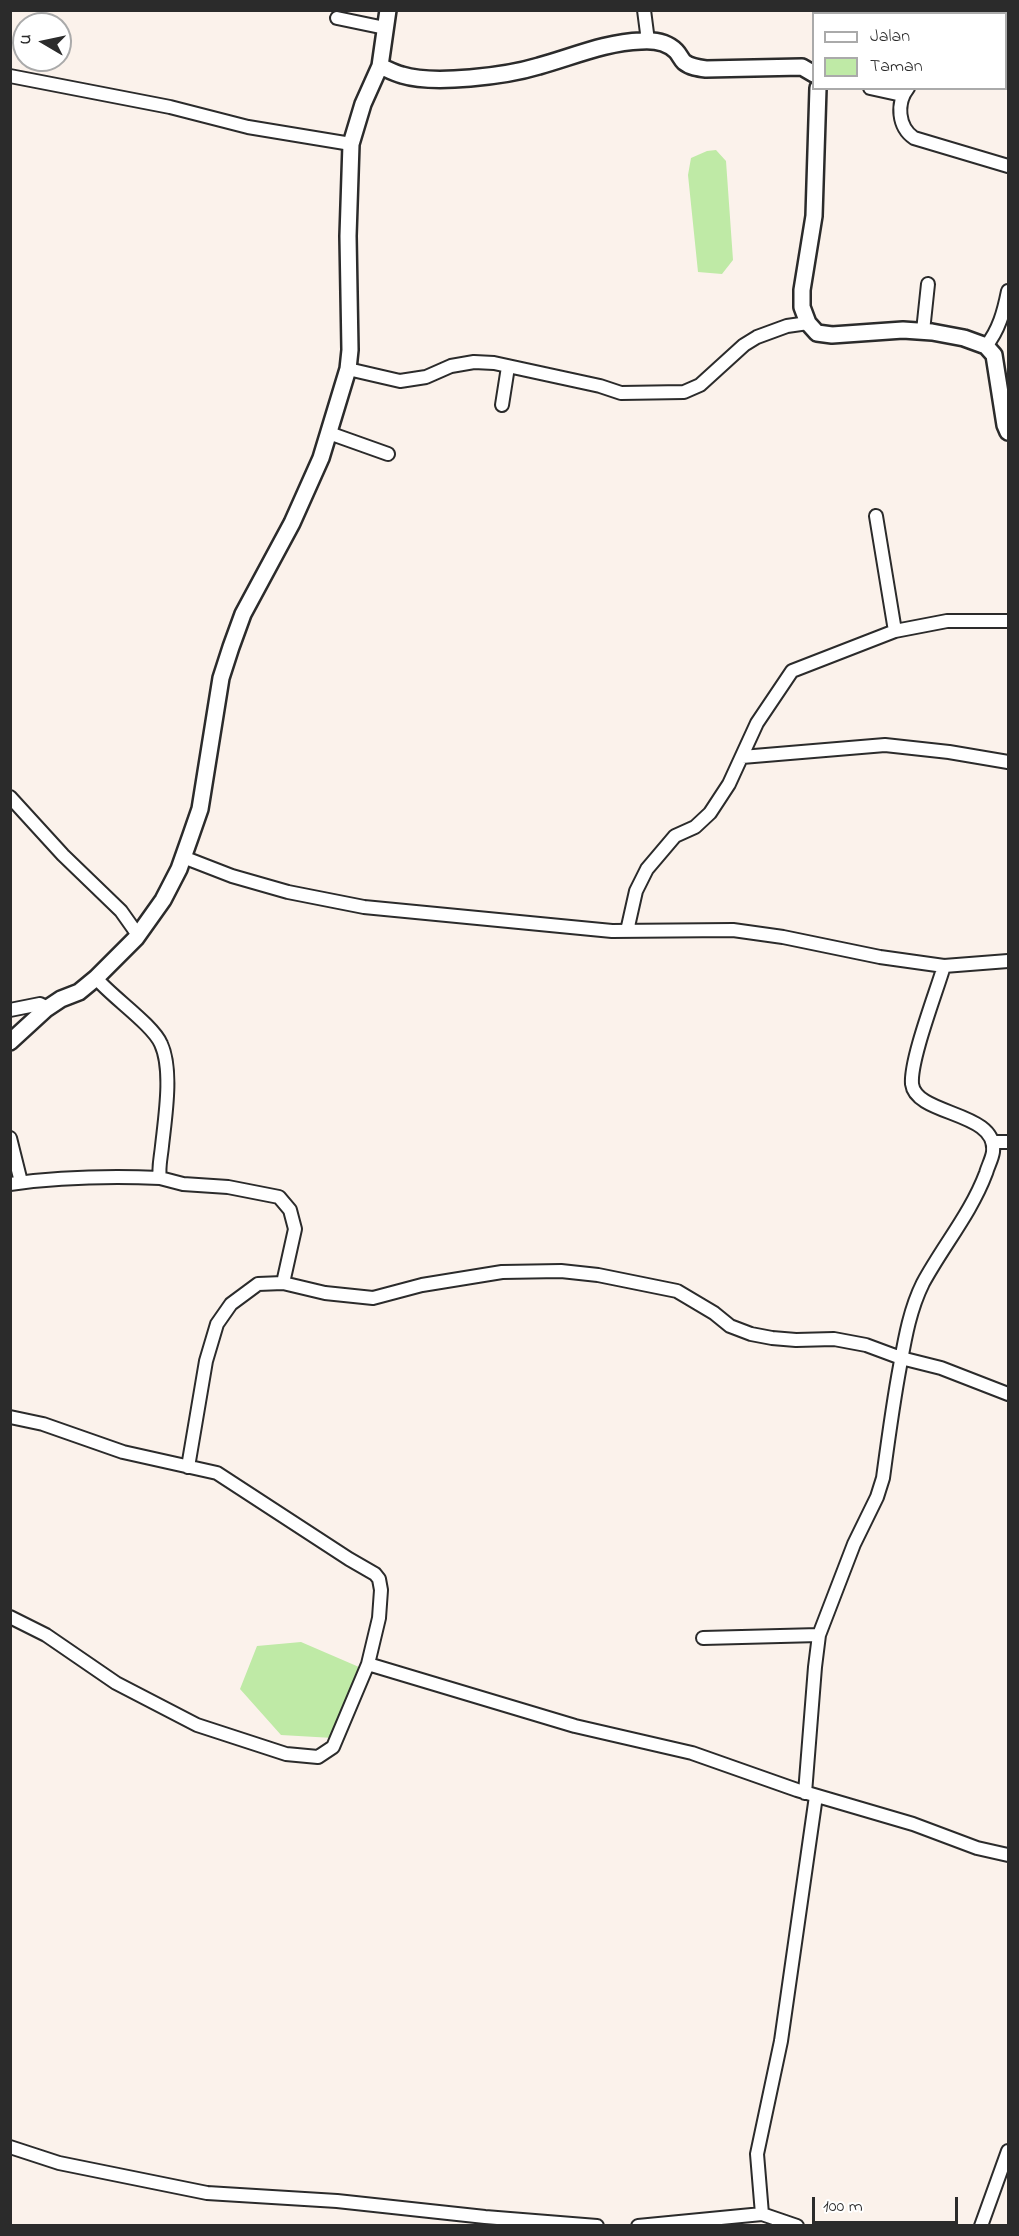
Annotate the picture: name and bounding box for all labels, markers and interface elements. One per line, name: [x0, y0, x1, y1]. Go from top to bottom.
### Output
north arrow: [12, 12, 72, 72]
legend: [812, 12, 1007, 90]
text: Jalan: [870, 24, 910, 50]
text: U: [14, 33, 39, 46]
text: Taman: [870, 54, 923, 80]
scale bar: [815, 2185, 960, 2223]
text: 100 m: [823, 2194, 863, 2220]

